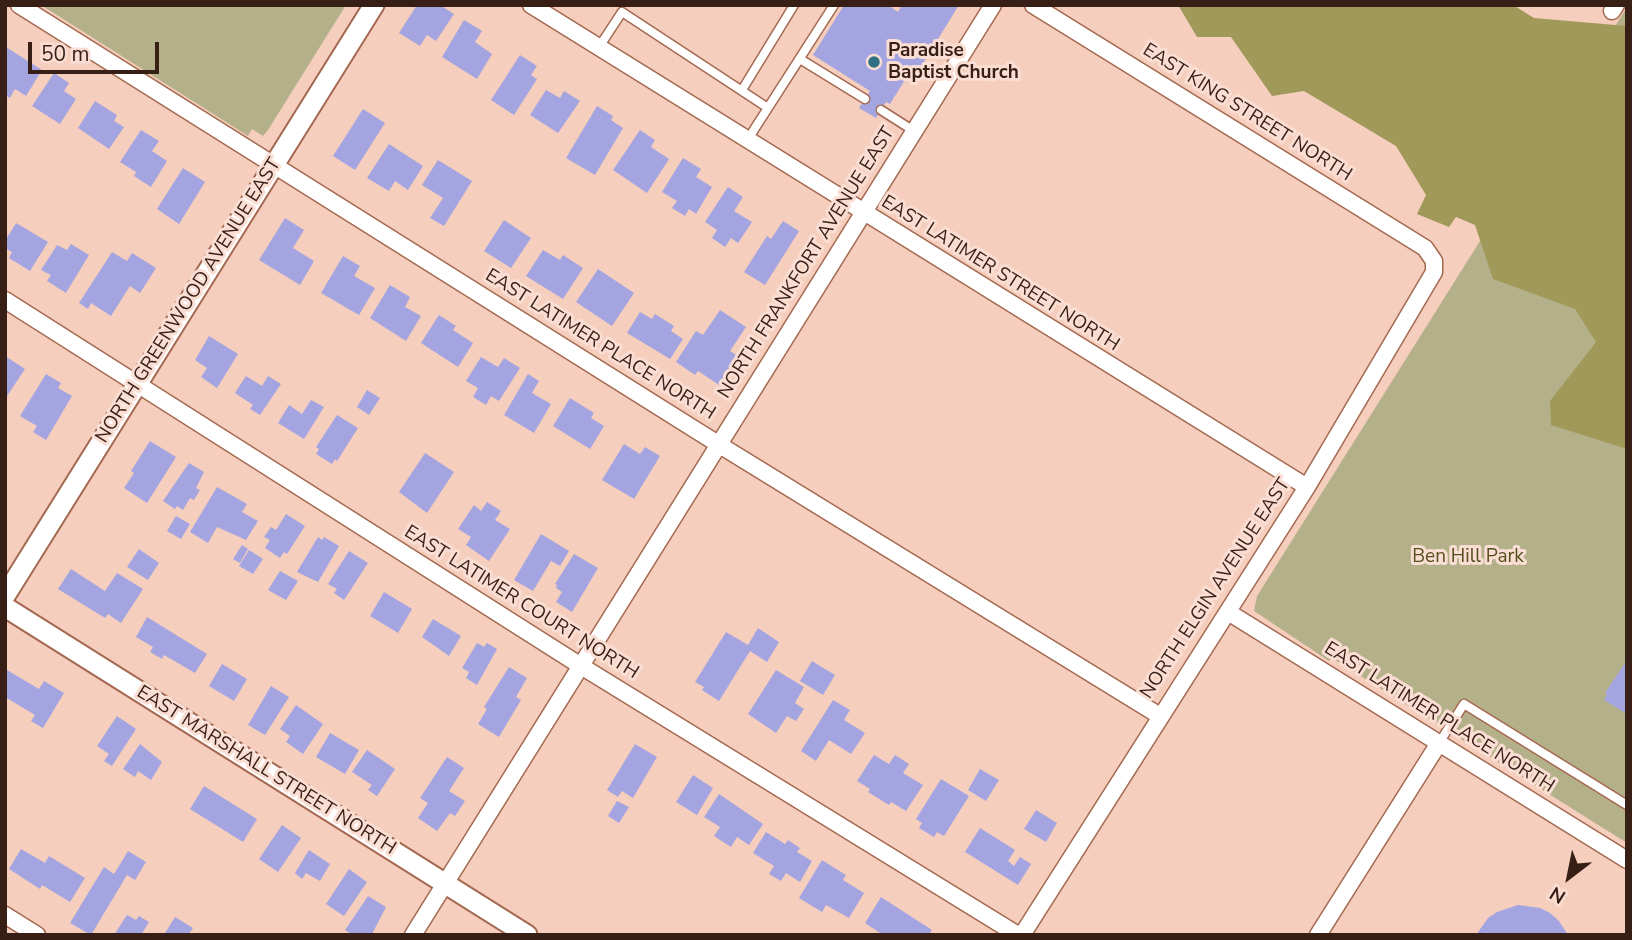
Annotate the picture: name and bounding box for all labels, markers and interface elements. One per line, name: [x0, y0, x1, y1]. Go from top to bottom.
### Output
scale bar: [32, 28, 163, 72]
street label: EAST KING STREET NORTH: [1138, 39, 1356, 187]
text: 50 m: [41, 40, 90, 68]
place label: Paradise Baptist Church: [888, 40, 1019, 84]
marker: Paradise Baptist Church: [866, 54, 882, 70]
street label: NORTH FRANKFORT AVENUE EAST: [714, 123, 900, 403]
street label: NORTH GREENWOOD AVENUE EAST: [92, 154, 286, 448]
street label: EAST LATIMER STREET NORTH: [877, 191, 1123, 357]
street label: EAST LATIMER PLACE NORTH: [481, 265, 719, 425]
street label: NORTH ELGIN AVENUE EAST: [1136, 474, 1296, 704]
street label: EAST LATIMER COURT NORTH: [400, 521, 642, 685]
park label: Ben Hill Park: [1412, 546, 1524, 568]
street label: EAST LATIMER PLACE NORTH: [1320, 638, 1558, 798]
street label: EAST MARSHALL STREET NORTH: [132, 682, 400, 860]
north arrow: [1534, 842, 1604, 912]
text: N: [1545, 880, 1571, 910]

